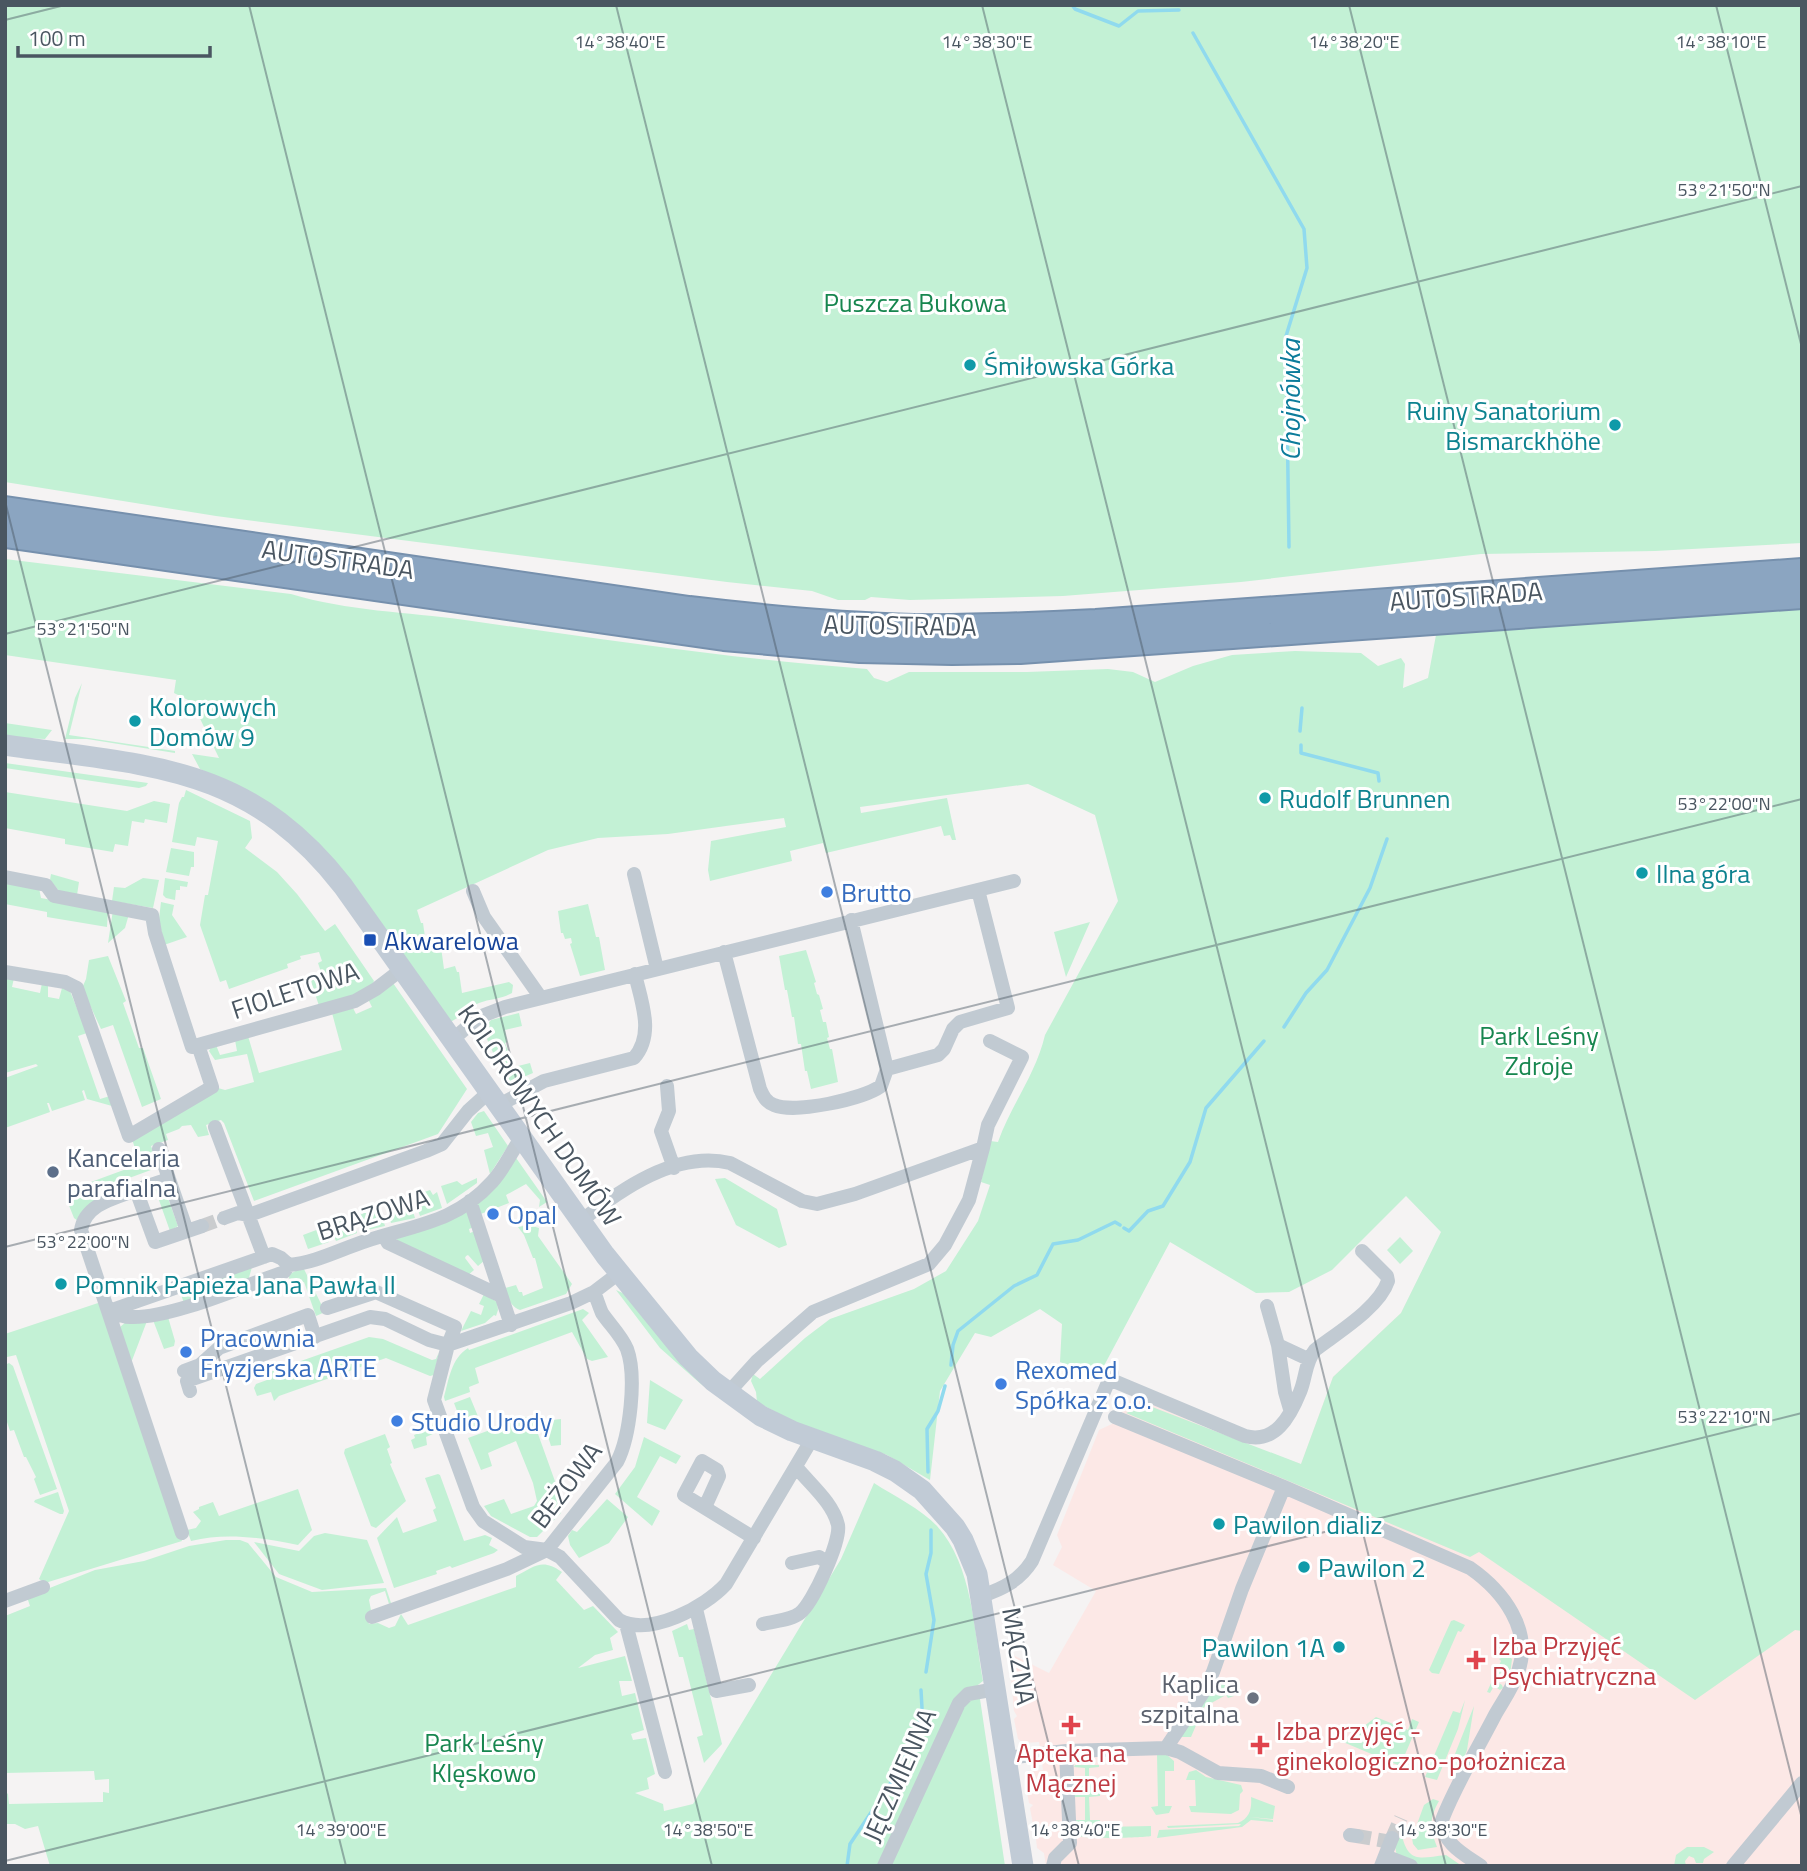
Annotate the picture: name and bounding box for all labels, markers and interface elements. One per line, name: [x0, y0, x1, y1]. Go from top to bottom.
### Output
scale bar: [18, 14, 210, 58]
text: 100 m: [28, 22, 85, 54]
text: 14°38'40"E: [575, 28, 666, 55]
text: 14°38'30"E: [942, 28, 1033, 55]
text: 14°38'20"E: [1309, 28, 1400, 55]
text: 14°38'10"E: [1676, 28, 1767, 55]
text: 53°21'50"N: [1677, 176, 1771, 203]
park label: Puszcza Bukowa: [823, 283, 1007, 322]
water label: Chojnówka: [1268, 337, 1311, 461]
place label: Śmiłowska Górka: [984, 346, 1174, 385]
marker: Śmiłowska Górka: [962, 357, 978, 373]
place label: Ruiny Sanatorium Bismarckhöhe: [1406, 391, 1601, 460]
marker: Ruiny Sanatorium Bismarckhöhe: [1607, 417, 1623, 433]
street label: AUTOSTRADA: [259, 529, 417, 589]
street label: AUTOSTRADA: [1388, 571, 1544, 621]
street label: AUTOSTRADA: [823, 604, 977, 646]
text: 53°21'50"N: [36, 615, 130, 642]
place label: Kolorowych Domów 9: [149, 687, 277, 756]
marker: Kolorowych Domów 9: [127, 713, 143, 729]
place label: Rudolf Brunnen: [1279, 779, 1450, 818]
marker: Rudolf Brunnen: [1257, 790, 1273, 806]
text: 53°22'00"N: [1677, 790, 1771, 817]
place label: Ilna góra: [1656, 854, 1750, 893]
marker: Ilna góra: [1634, 865, 1650, 881]
place label: Brutto: [841, 873, 912, 912]
marker: Brutto: [819, 884, 835, 900]
place label: Akwarelowa: [384, 921, 519, 960]
marker: Akwarelowa: [362, 932, 378, 948]
street label: FIOLETOWA: [226, 951, 364, 1029]
street label: KOLOROWYCH DOMÓW: [449, 996, 631, 1234]
park label: Park Leśny Zdroje: [1479, 1016, 1599, 1085]
place label: Kancelaria parafialna: [67, 1138, 180, 1207]
marker: Kancelaria parafialna: [45, 1164, 61, 1180]
street label: BRĄZOWA: [312, 1178, 434, 1250]
place label: Opal: [507, 1195, 557, 1234]
marker: Opal: [485, 1206, 501, 1222]
text: 53°22'00"N: [36, 1228, 130, 1255]
place label: Pomnik Papieża Jana Pawła II: [75, 1265, 396, 1304]
marker: Pomnik Papieża Jana Pawła II: [53, 1276, 69, 1292]
place label: Pracownia Fryzjerska ARTE: [200, 1318, 377, 1387]
marker: Pracownia Fryzjerska ARTE: [178, 1344, 194, 1360]
place label: Rexomed Spółka z o.o.: [1015, 1350, 1152, 1419]
marker: Rexomed Spółka z o.o.: [993, 1376, 1009, 1392]
place label: Studio Urody: [411, 1402, 552, 1441]
text: 53°22'10"N: [1677, 1403, 1771, 1430]
marker: Studio Urody: [389, 1413, 405, 1429]
street label: BEŻOWA: [521, 1434, 611, 1536]
place label: Pawilon dializ: [1233, 1505, 1382, 1544]
marker: Pawilon dializ: [1211, 1516, 1227, 1532]
place label: Pawilon 2: [1318, 1548, 1426, 1587]
marker: Pawilon 2: [1296, 1559, 1312, 1575]
street label: MĄCZNA: [992, 1604, 1046, 1708]
place label: Izba Przyjęć Psychiatryczna: [1492, 1626, 1656, 1695]
place label: Pawilon 1A: [1202, 1628, 1325, 1667]
marker: Pawilon 1A: [1331, 1639, 1347, 1655]
marker: Izba Przyjęć Psychiatryczna: [1466, 1650, 1486, 1670]
place label: Kaplica szpitalna: [1141, 1664, 1239, 1733]
marker: Kaplica szpitalna: [1245, 1690, 1261, 1706]
street label: JĘCZMIENNA: [852, 1702, 946, 1848]
place label: Izba przyjęć - ginekologiczno-położnicza: [1276, 1711, 1566, 1780]
marker: Apteka na Mącznej: [1063, 1717, 1079, 1733]
park label: Park Leśny Klęskowo: [424, 1723, 544, 1792]
place label: Apteka na Mącznej: [1016, 1733, 1126, 1802]
marker: Izba przyjęć - ginekologiczno-położnicza: [1250, 1735, 1270, 1755]
text: 14°39'00"E: [296, 1816, 387, 1843]
text: 14°38'50"E: [663, 1816, 754, 1843]
text: 14°38'40"E: [1030, 1816, 1121, 1843]
text: 14°38'30"E: [1397, 1816, 1488, 1843]

